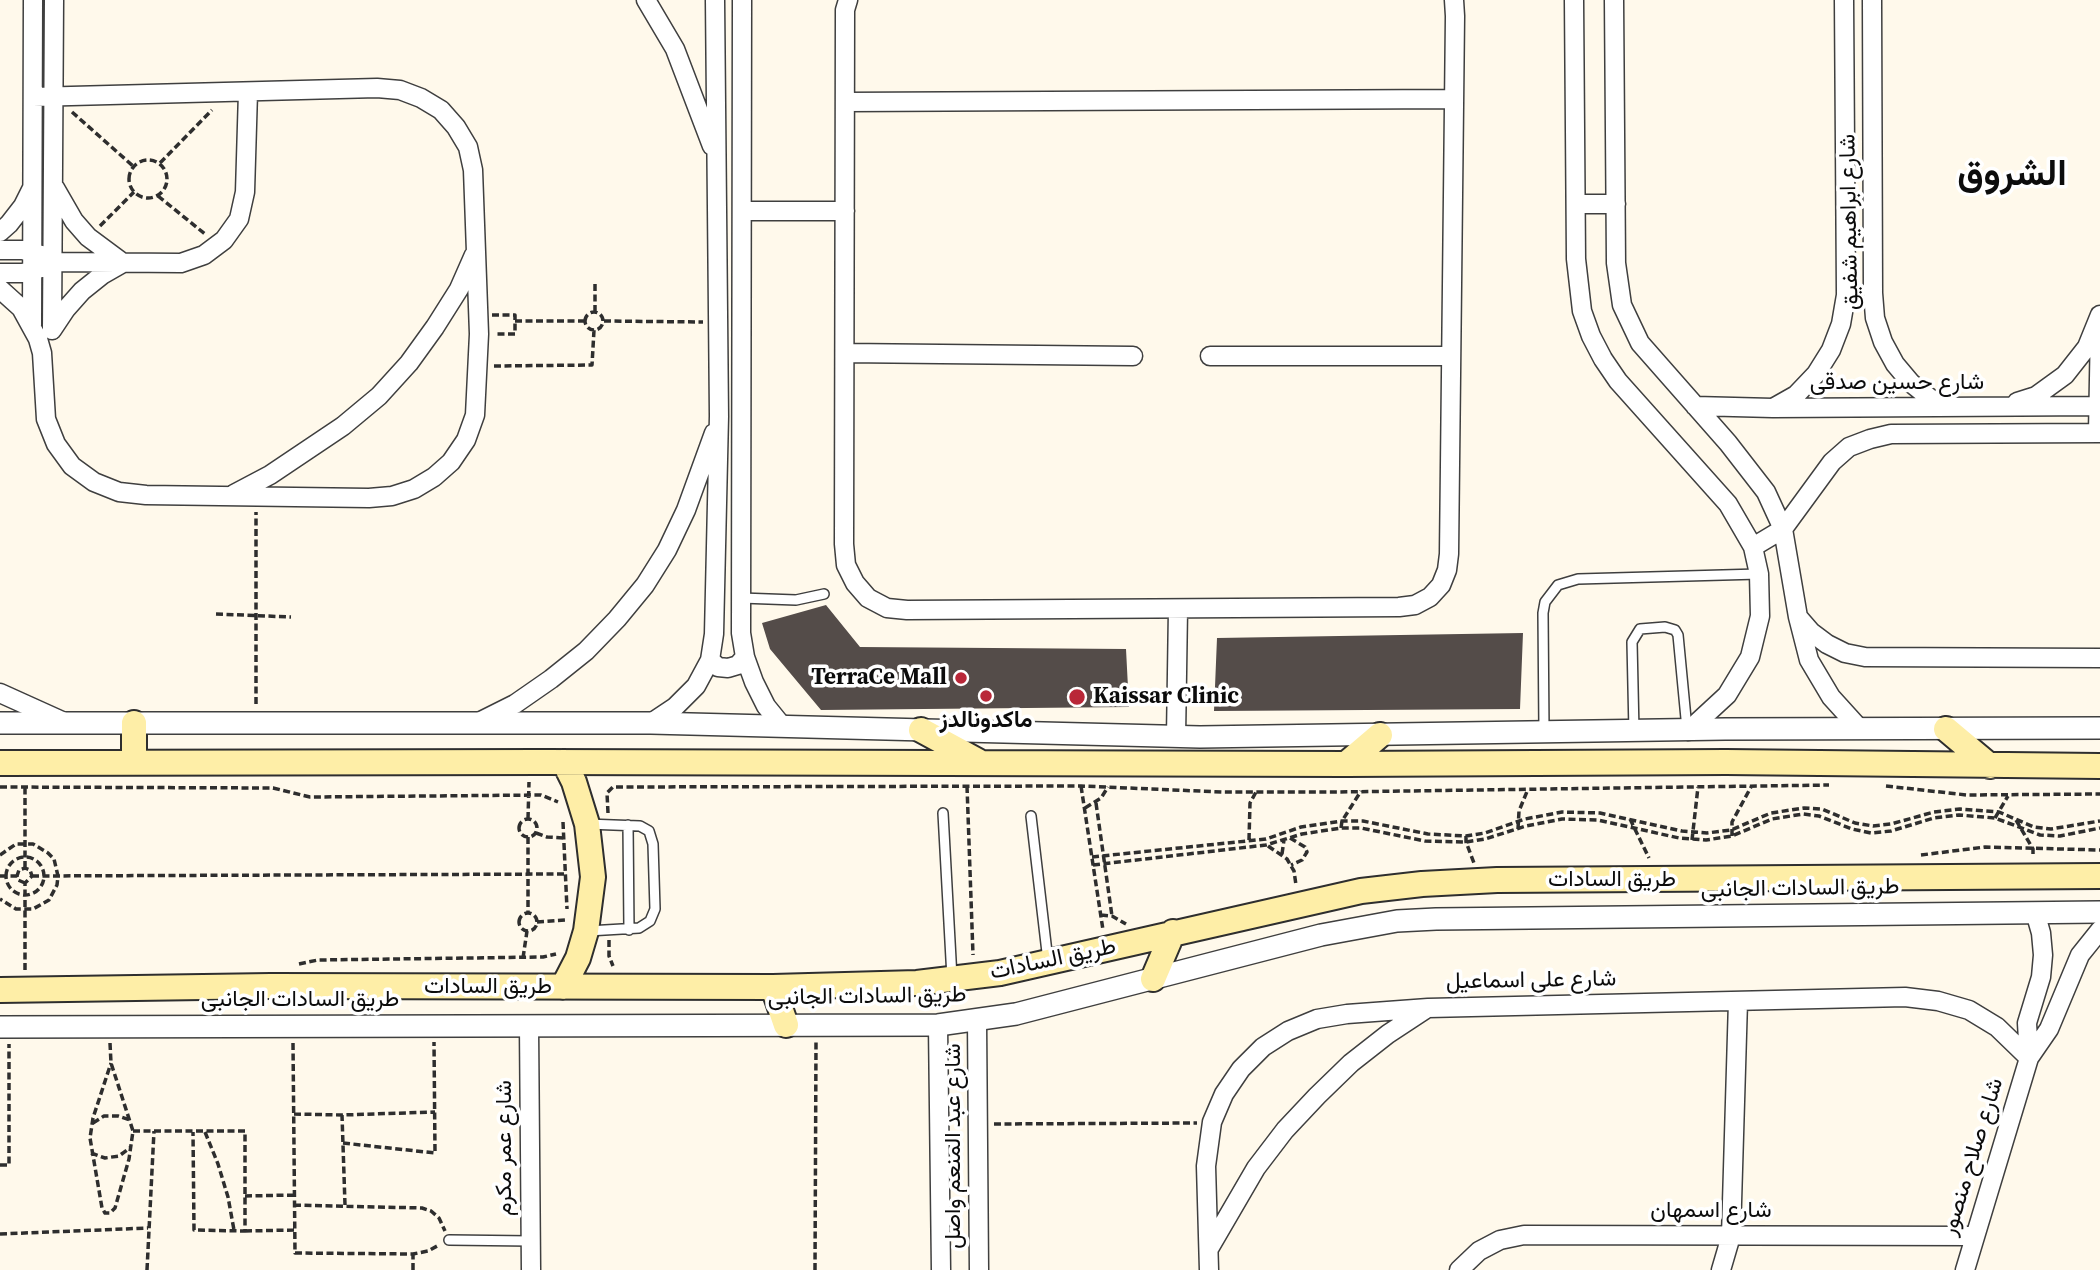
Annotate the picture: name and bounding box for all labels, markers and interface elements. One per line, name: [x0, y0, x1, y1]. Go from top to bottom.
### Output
street label: شارع ابراهيم شفيق: [1835, 134, 1865, 310]
district label: الشروق: [1957, 154, 2067, 198]
street label: شارع حسين صدقى: [1810, 369, 1984, 397]
place label: TerraCe Mall: [811, 664, 947, 692]
marker: TerraCe Mall: [953, 670, 969, 686]
place label: Kaissar Clinic: [1093, 683, 1239, 711]
marker: Kaissar Clinic: [1067, 687, 1087, 707]
marker: ماكدونالدز: [978, 688, 994, 704]
place label: ماكدونالدز: [939, 707, 1033, 735]
street label: طريق السادات: [1548, 866, 1676, 894]
street label: طريق السادات الجانبى: [1700, 873, 1900, 905]
street label: طريق السادات: [988, 933, 1118, 987]
street label: شارع على اسماعيل: [1446, 966, 1616, 996]
street label: طريق السادات: [424, 973, 552, 1001]
street label: طريق السادات الجانبى: [767, 981, 967, 1013]
street label: طريق السادات الجانبى: [201, 986, 399, 1014]
street label: شارع عبد المنعم واصل: [940, 1043, 968, 1249]
street label: شارع صلاح منصور: [1936, 1075, 2010, 1239]
street label: شارع عمر مكرم: [491, 1080, 519, 1216]
street label: شارع اسمهان: [1650, 1197, 1772, 1225]

